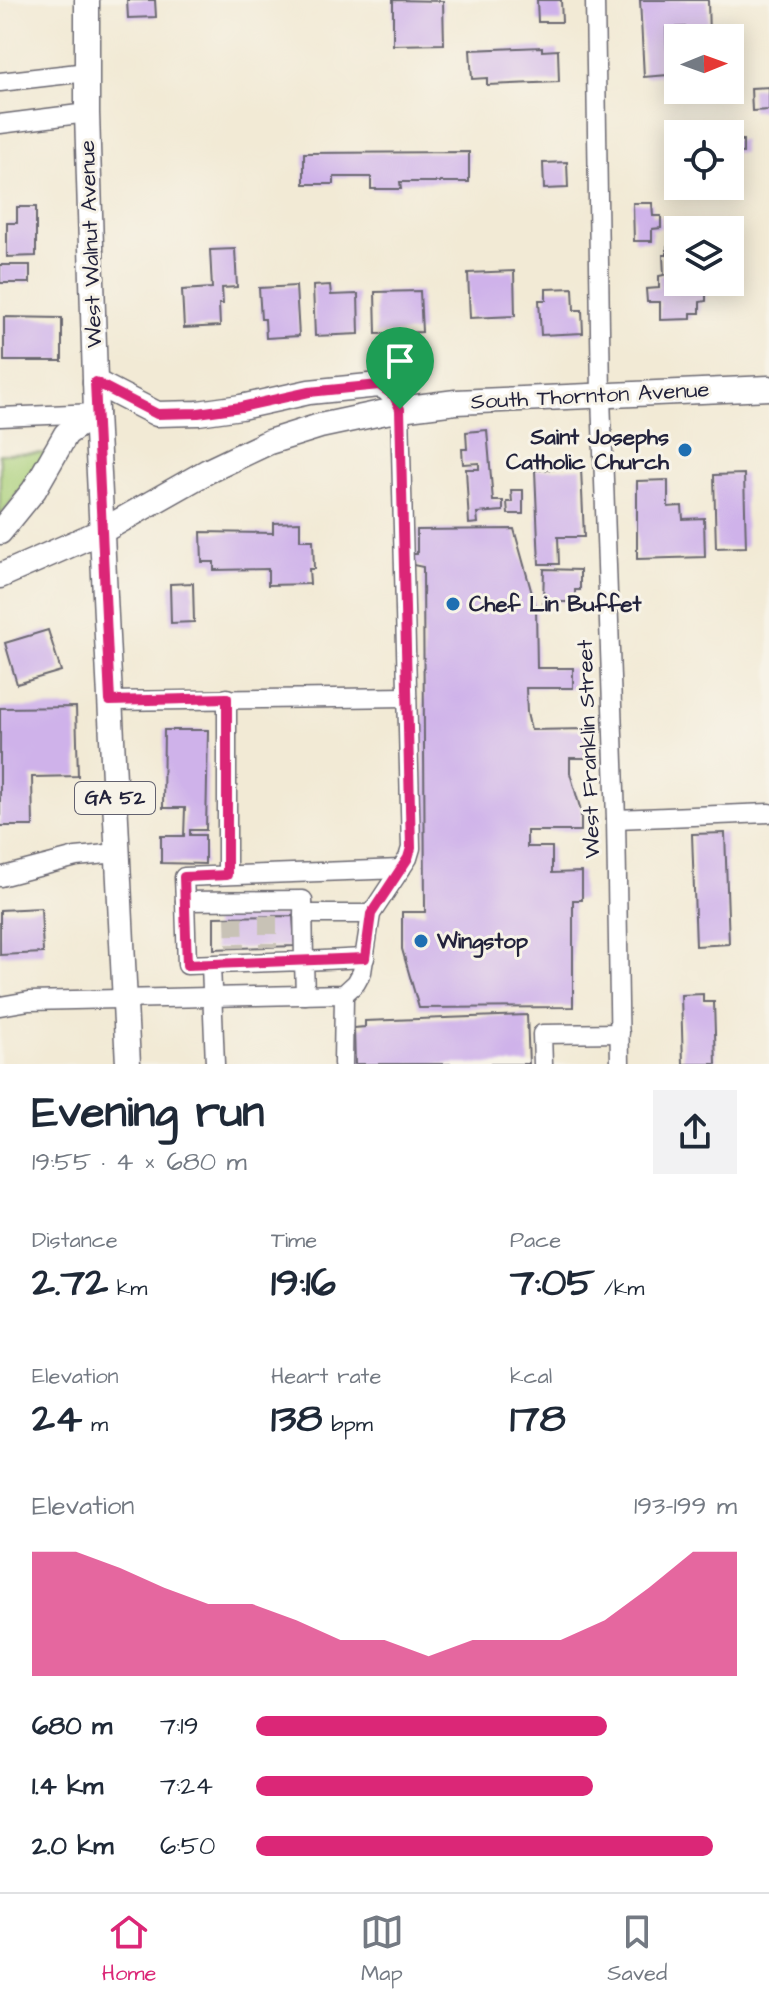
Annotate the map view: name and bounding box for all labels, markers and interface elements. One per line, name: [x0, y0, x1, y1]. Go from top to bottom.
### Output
north arrow: [664, 24, 744, 104]
map controls: [664, 24, 744, 296]
button: locate: [664, 120, 744, 200]
street label: West Walnut Avenue: [72, 139, 110, 349]
button: layers: [664, 216, 744, 296]
pin: [366, 327, 434, 409]
icon: arrive: [378, 339, 422, 383]
street label: South Thornton Avenue: [470, 374, 710, 418]
place label: Saint Josephs Catholic Church: [506, 422, 670, 478]
marker: Saint Josephs Catholic Church: [676, 441, 694, 459]
place label: Chef Lin Buffet: [469, 589, 642, 620]
marker: Chef Lin Buffet: [444, 595, 462, 613]
street label: West Franklin Street: [570, 639, 608, 859]
road number: GA 52: [75, 782, 155, 814]
place label: Wingstop: [436, 926, 529, 958]
marker: Wingstop: [412, 932, 430, 950]
text: Evening run: [32, 1083, 264, 1144]
button: share: [653, 1090, 737, 1174]
text: 19:55 · 4 × 680 m: [32, 1144, 247, 1180]
text: Distance: [32, 1225, 118, 1256]
text: Time: [271, 1225, 317, 1256]
text: Pace: [510, 1225, 561, 1256]
text: 2.72: [32, 1256, 108, 1311]
text: 19:16: [271, 1256, 336, 1311]
text: 7:05: [510, 1256, 595, 1311]
text: km: [108, 1273, 147, 1304]
text: /km: [595, 1273, 644, 1304]
text: Elevation: [32, 1361, 119, 1392]
text: Heart rate: [271, 1361, 381, 1392]
text: kcal: [510, 1361, 552, 1392]
text: 24: [32, 1392, 82, 1447]
text: 138: [271, 1392, 322, 1447]
text: 178: [510, 1392, 566, 1447]
text: m: [82, 1409, 108, 1440]
text: bpm: [322, 1409, 373, 1440]
text: Elevation: [32, 1488, 134, 1524]
text: 193–199 m: [634, 1488, 737, 1524]
text: 680 m: [32, 1708, 112, 1744]
text: 7:19: [160, 1708, 198, 1744]
text: 1.4 km: [32, 1768, 103, 1804]
text: 7:24: [160, 1768, 213, 1804]
text: 2.0 km: [32, 1828, 114, 1864]
text: 6:50: [160, 1828, 215, 1864]
tab: Home: [102, 1910, 156, 1989]
tab: Map: [360, 1910, 404, 1989]
tab: Saved: [607, 1910, 667, 1989]

